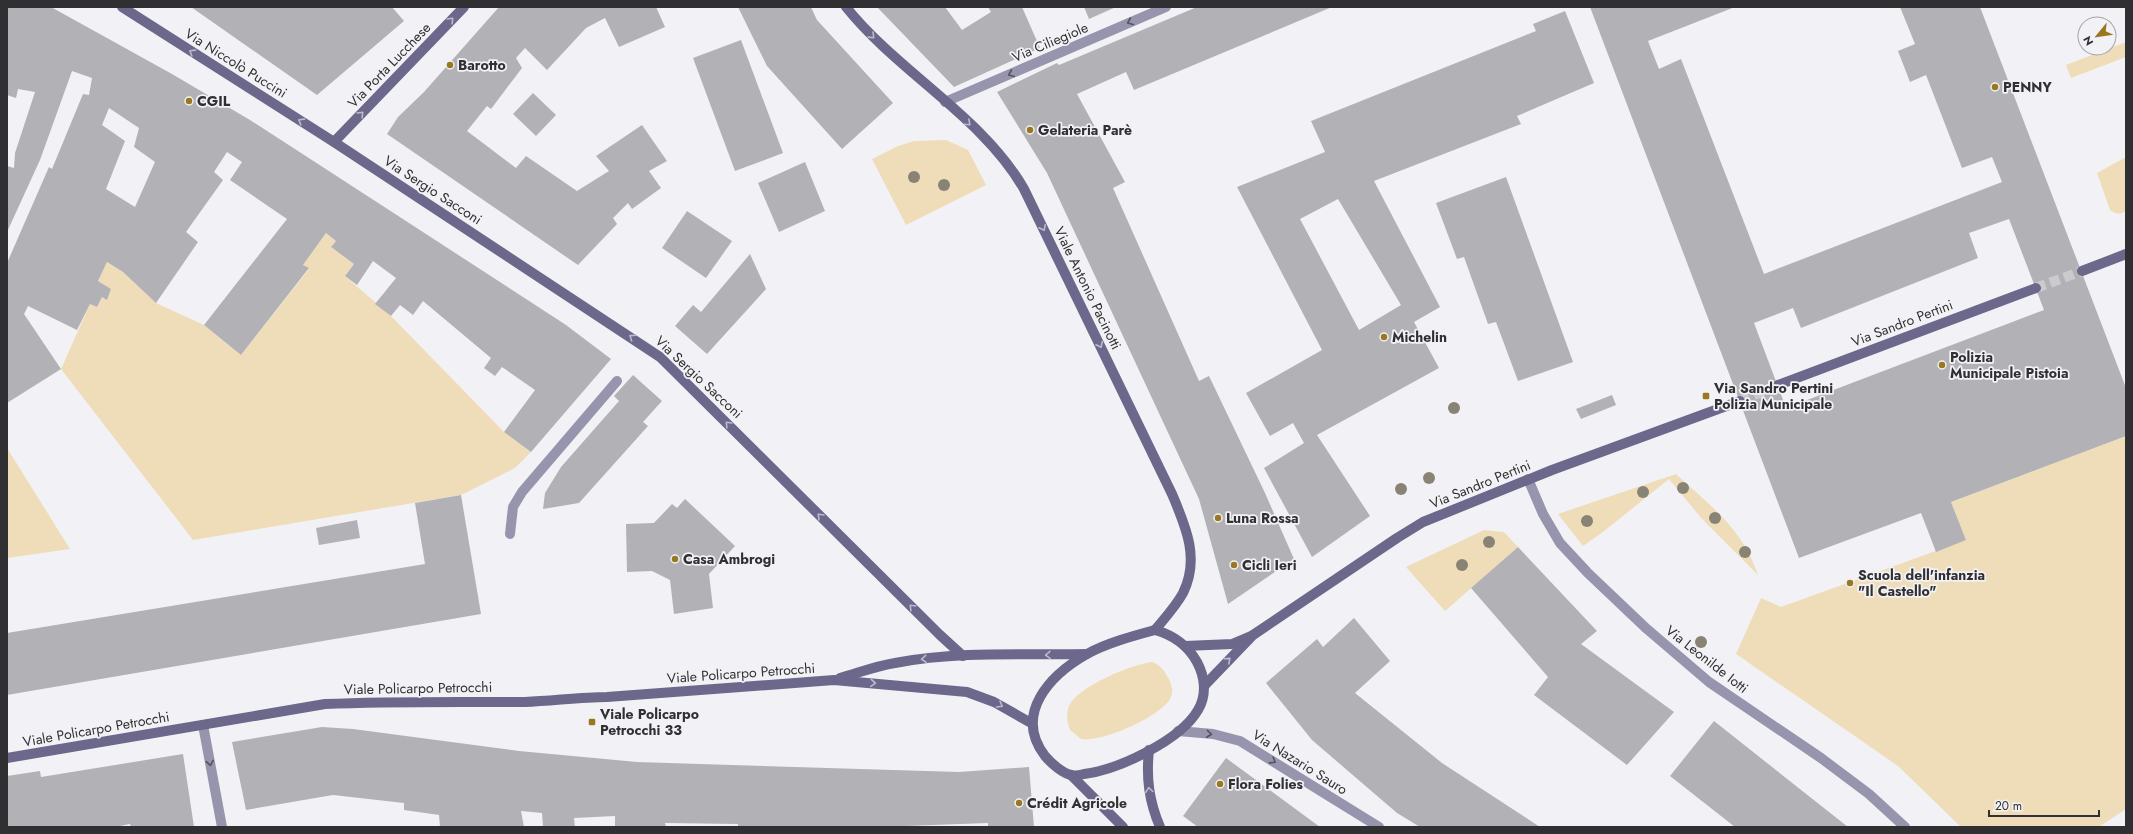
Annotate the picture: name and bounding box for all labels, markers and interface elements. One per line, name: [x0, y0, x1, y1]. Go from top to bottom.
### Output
north arrow: [2077, 16, 2117, 56]
one-way arrow: [446, 17, 454, 25]
street label: Via Ciliegiole: [1009, 17, 1091, 67]
street label: Via Porta Lucchese: [343, 18, 435, 112]
one-way arrow: [1127, 18, 1134, 26]
street label: Via Niccolò Puccini: [181, 23, 291, 103]
one-way arrow: [867, 31, 875, 39]
text: N: [2079, 33, 2097, 49]
one-way arrow: [189, 49, 196, 56]
place label: Barotto: [458, 55, 506, 75]
marker: Barotto: [445, 60, 455, 70]
one-way arrow: [1008, 69, 1015, 77]
place label: PENNY: [2003, 77, 2052, 97]
marker: PENNY: [1990, 82, 2000, 92]
place label: CGIL: [197, 91, 231, 111]
marker: CGIL: [184, 96, 194, 106]
one-way arrow: [357, 111, 364, 119]
one-way arrow: [299, 119, 306, 126]
one-way arrow: [963, 119, 971, 126]
place label: Gelateria Parè: [1038, 120, 1132, 140]
marker: Gelateria Parè: [1025, 125, 1035, 135]
street label: Via Sergio Sacconi: [380, 151, 486, 229]
street label: Viale Antonio Pacinotti: [1050, 223, 1126, 353]
one-way arrow: [1038, 224, 1046, 231]
street label: Via Sandro Pertini: [1848, 294, 1956, 352]
place label: Michelin: [1392, 327, 1447, 347]
street label: Via Sergio Sacconi: [651, 331, 747, 423]
marker: Michelin: [1379, 332, 1389, 342]
one-way arrow: [629, 334, 636, 342]
one-way arrow: [1095, 341, 1103, 348]
place label: Polizia Municipale Pistoia: [1950, 347, 2069, 383]
marker: Polizia Municipale Pistoia: [1937, 360, 1947, 370]
place label: Via Sandro Pertini Polizia Municipale: [1713, 378, 1833, 414]
marker: Via Sandro Pertini Polizia Municipale: [1701, 391, 1711, 401]
one-way arrow: [725, 421, 733, 429]
street label: Via Sandro Pertini: [1427, 455, 1533, 513]
place label: Luna Rossa: [1226, 508, 1299, 528]
one-way arrow: [817, 513, 825, 520]
marker: Luna Rossa: [1213, 513, 1223, 523]
place label: Casa Ambrogi: [683, 549, 775, 569]
marker: Casa Ambrogi: [670, 554, 680, 564]
place label: Cicli Ieri: [1242, 555, 1297, 575]
marker: Cicli Ieri: [1229, 560, 1239, 570]
place label: Scuola dell'infanzia "Il Castello": [1858, 565, 1985, 601]
marker: Scuola dell'infanzia "Il Castello": [1845, 578, 1855, 588]
one-way arrow: [909, 605, 917, 612]
street label: Via Leonilde Iotti: [1661, 620, 1753, 698]
one-way arrow: [1045, 650, 1051, 659]
one-way arrow: [921, 654, 927, 663]
street label: Viale Policarpo Petrocchi: [666, 658, 816, 688]
one-way arrow: [1224, 658, 1231, 665]
street label: Viale Policarpo Petrocchi: [344, 677, 492, 699]
one-way arrow: [870, 679, 876, 688]
one-way arrow: [996, 700, 1003, 707]
place label: Viale Policarpo Petrocchi 33: [599, 704, 699, 740]
street label: Viale Policarpo Petrocchi: [21, 706, 171, 752]
marker: Viale Policarpo Petrocchi 33: [587, 717, 597, 727]
street label: Via Nazario Sauro: [1249, 725, 1352, 800]
one-way arrow: [1206, 729, 1212, 738]
one-way arrow: [1269, 756, 1276, 763]
one-way arrow: [205, 760, 213, 766]
place label: Flora Folies: [1228, 774, 1304, 794]
marker: Flora Folies: [1215, 779, 1225, 789]
one-way arrow: [1145, 787, 1154, 793]
scale bar: [1989, 792, 2099, 818]
place label: Crédit Agricole: [1027, 793, 1127, 813]
text: 20 m: [1995, 797, 2022, 815]
marker: Crédit Agricole: [1014, 798, 1024, 808]

